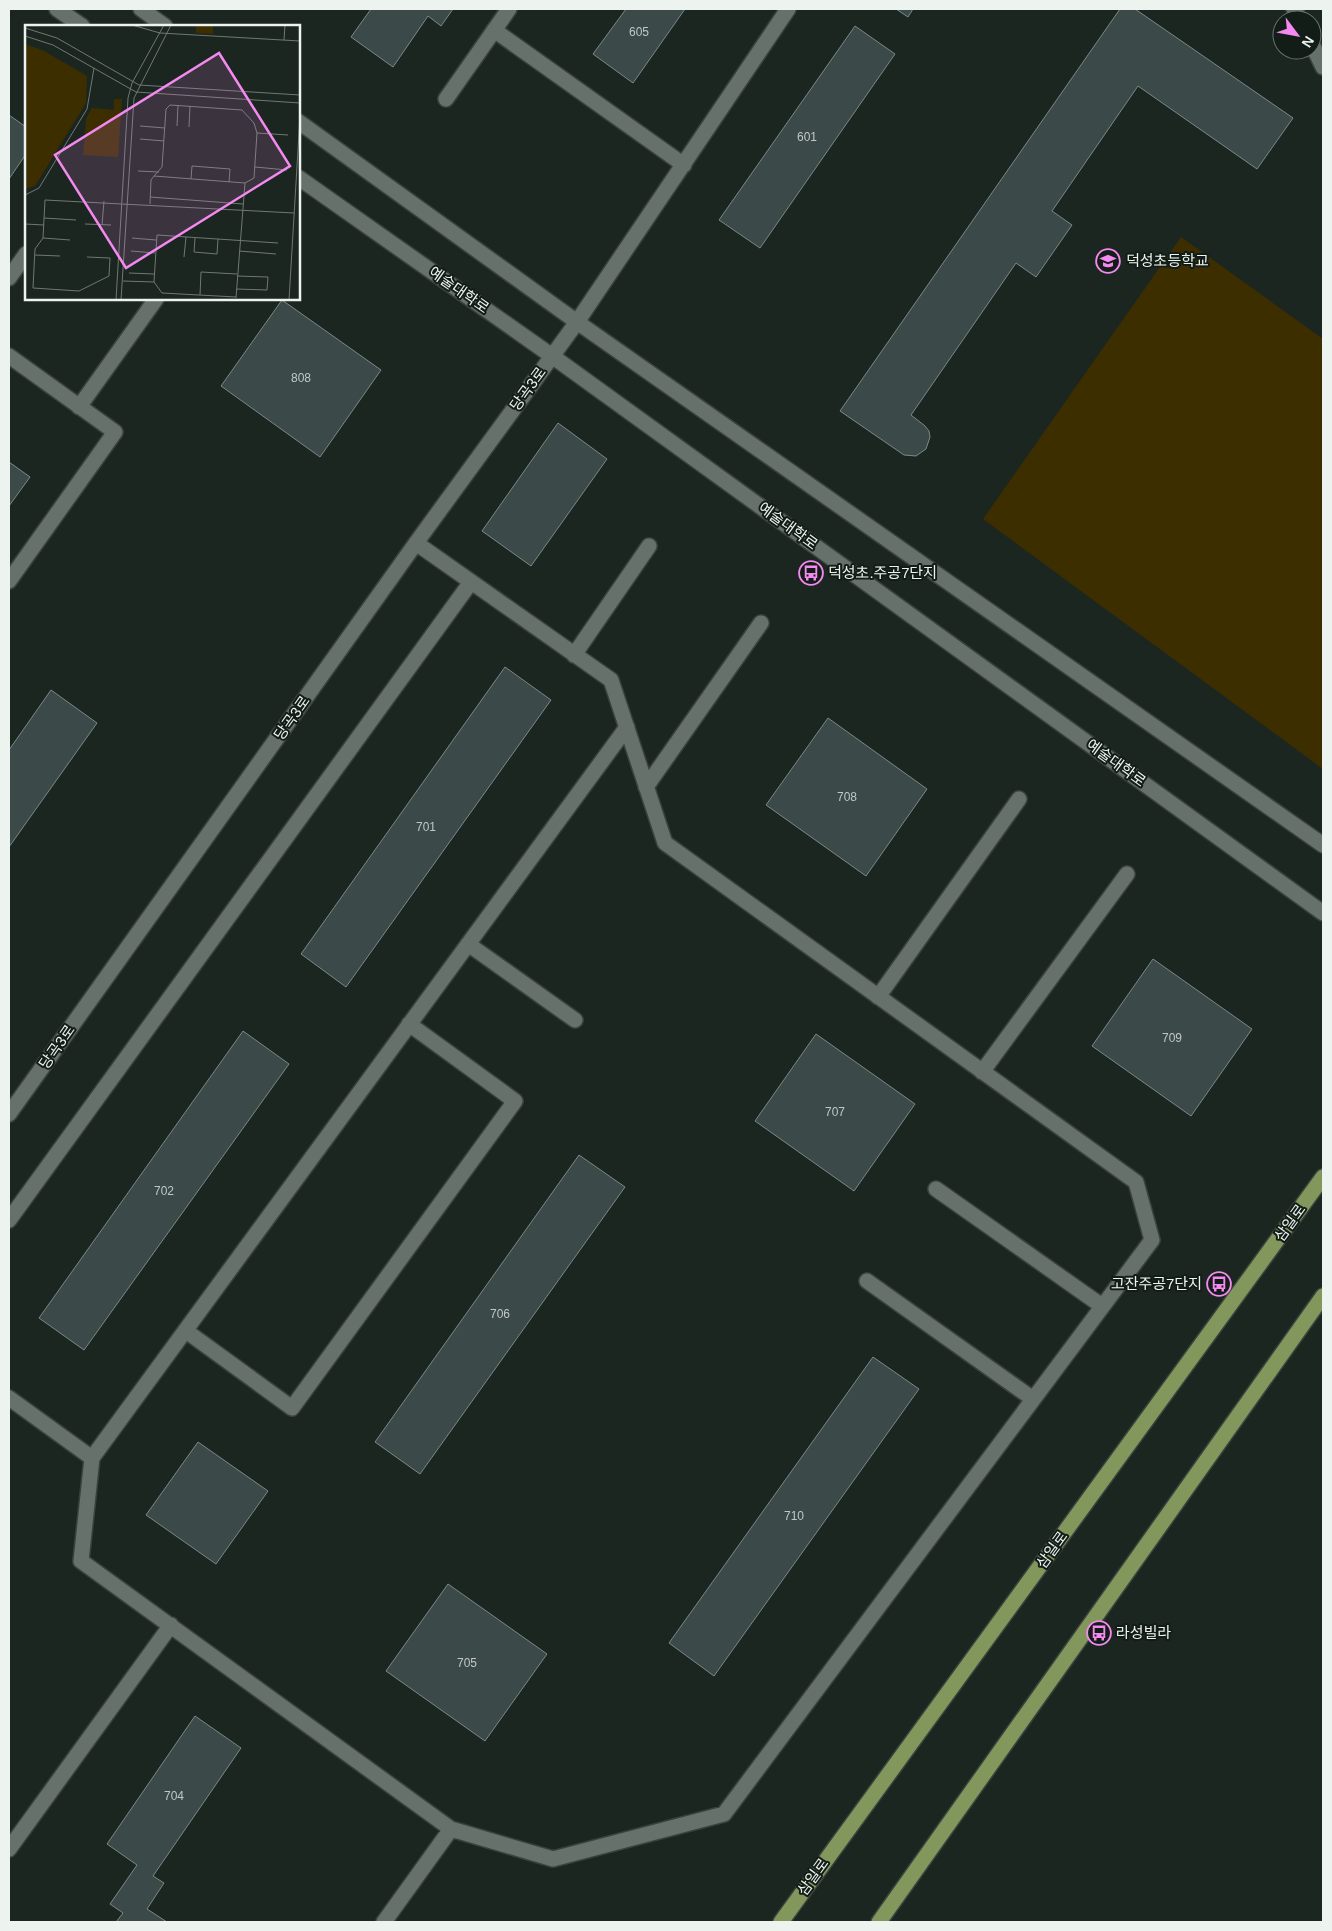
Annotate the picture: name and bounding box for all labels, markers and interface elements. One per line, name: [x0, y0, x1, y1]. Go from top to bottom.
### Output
north arrow: [1272, 10, 1322, 60]
inset map: [25, 25, 300, 300]
house number: 605: [629, 25, 649, 39]
text: N: [1299, 33, 1317, 50]
house number: 601: [797, 130, 817, 144]
school or university icon: 덕성초등학교: [1095, 248, 1121, 274]
place label: 덕성초등학교: [1126, 252, 1209, 269]
street label: 예술대학로: [426, 263, 492, 316]
street label: 당곡3로: [506, 364, 549, 414]
house number: 808: [291, 371, 311, 385]
street label: 예술대학로: [755, 498, 821, 553]
bus stop icon: 덕성초.주공7단지: [798, 560, 824, 586]
place label: 덕성초.주공7단지: [828, 564, 937, 581]
street label: 당곡3로: [270, 692, 313, 743]
street label: 예술대학로: [1083, 735, 1149, 790]
house number: 708: [837, 790, 857, 804]
house number: 701: [416, 820, 436, 834]
street label: 당곡3로: [35, 1021, 78, 1072]
house number: 709: [1162, 1031, 1182, 1045]
house number: 707: [825, 1105, 845, 1119]
house number: 702: [154, 1184, 174, 1198]
street label: 삼일로: [1271, 1201, 1309, 1244]
bus stop icon: 고잔주공7단지: [1206, 1271, 1232, 1297]
place label: 고잔주공7단지: [1111, 1275, 1202, 1292]
house number: 706: [490, 1307, 510, 1321]
house number: 710: [784, 1509, 804, 1523]
street label: 삼일로: [1033, 1528, 1071, 1571]
bus stop icon: 라성빌라: [1086, 1620, 1112, 1646]
place label: 라성빌라: [1116, 1624, 1171, 1641]
house number: 705: [457, 1656, 477, 1670]
house number: 704: [164, 1789, 184, 1803]
street label: 삼일로: [794, 1855, 832, 1898]

